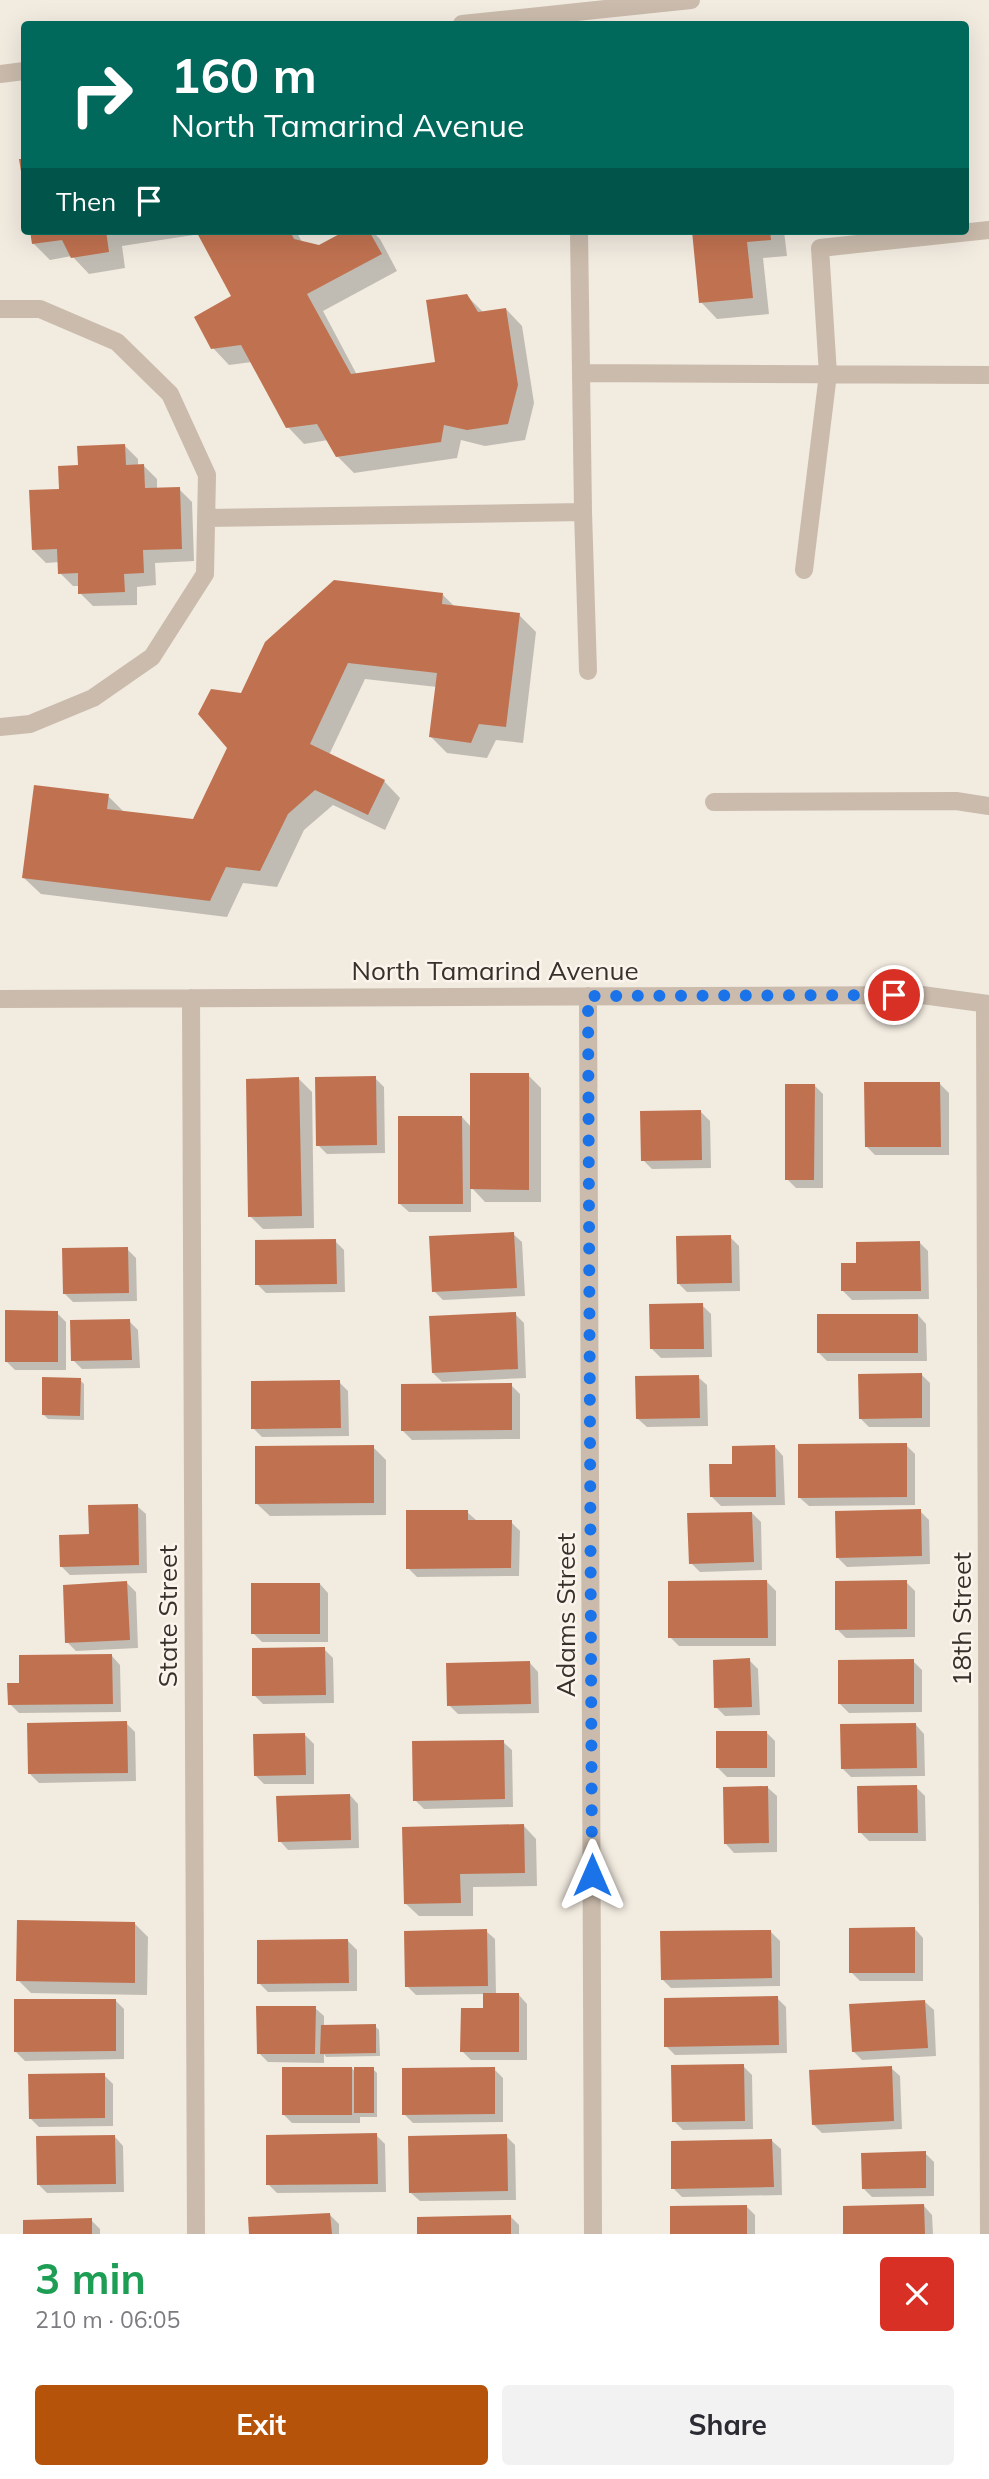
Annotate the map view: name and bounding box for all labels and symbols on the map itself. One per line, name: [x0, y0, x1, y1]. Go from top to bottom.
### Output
street label: North Tamarind Avenue: [351, 954, 639, 987]
pin: [864, 965, 924, 1025]
street label: Adams Street: [549, 1533, 582, 1697]
street label: State Street: [151, 1545, 184, 1687]
street label: 18th Street: [945, 1552, 978, 1686]
position arrow: [555, 1838, 629, 1912]

